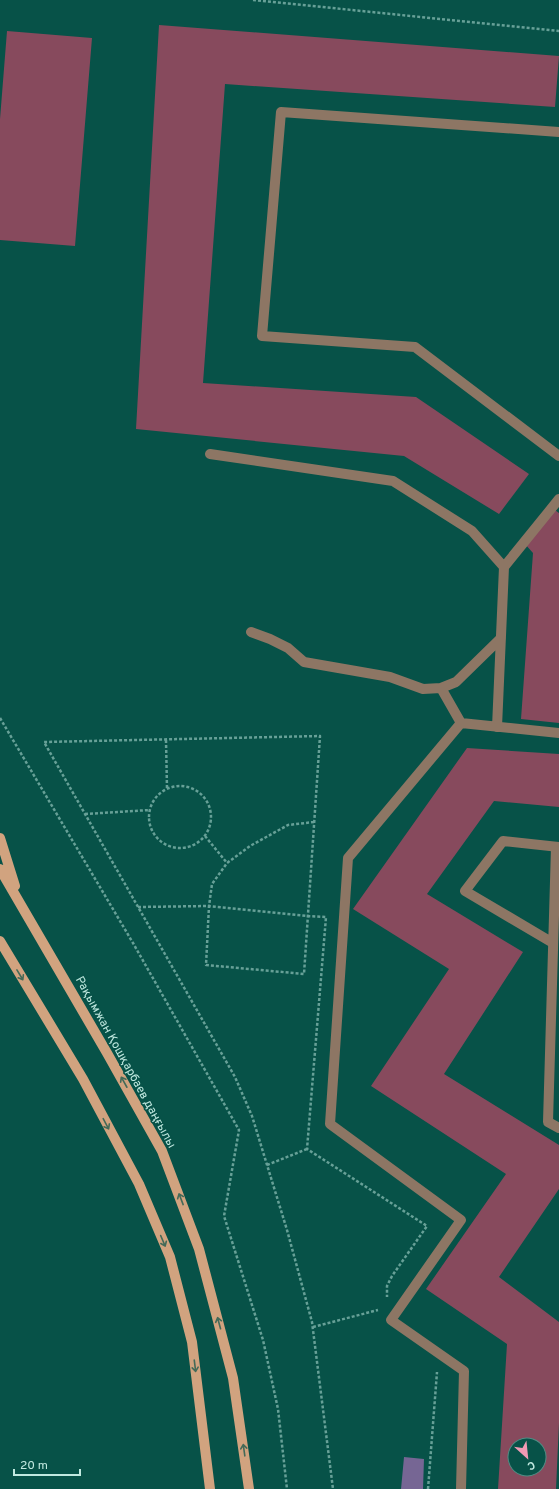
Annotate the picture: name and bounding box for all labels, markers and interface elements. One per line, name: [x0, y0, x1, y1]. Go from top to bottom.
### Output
one-way arrow: [17, 969, 25, 981]
street label: Рақымжан Қошқарбаев даңғылы: [71, 974, 179, 1151]
one-way arrow: [120, 1076, 127, 1088]
one-way arrow: [103, 1117, 111, 1129]
one-way arrow: [176, 1193, 184, 1205]
one-way arrow: [159, 1234, 167, 1246]
one-way arrow: [215, 1317, 222, 1330]
one-way arrow: [192, 1359, 199, 1372]
north arrow: [507, 1437, 547, 1477]
one-way arrow: [240, 1444, 248, 1457]
scale bar: [14, 1451, 80, 1477]
text: С: [525, 1457, 537, 1473]
text: 20 m: [20, 1458, 48, 1474]

